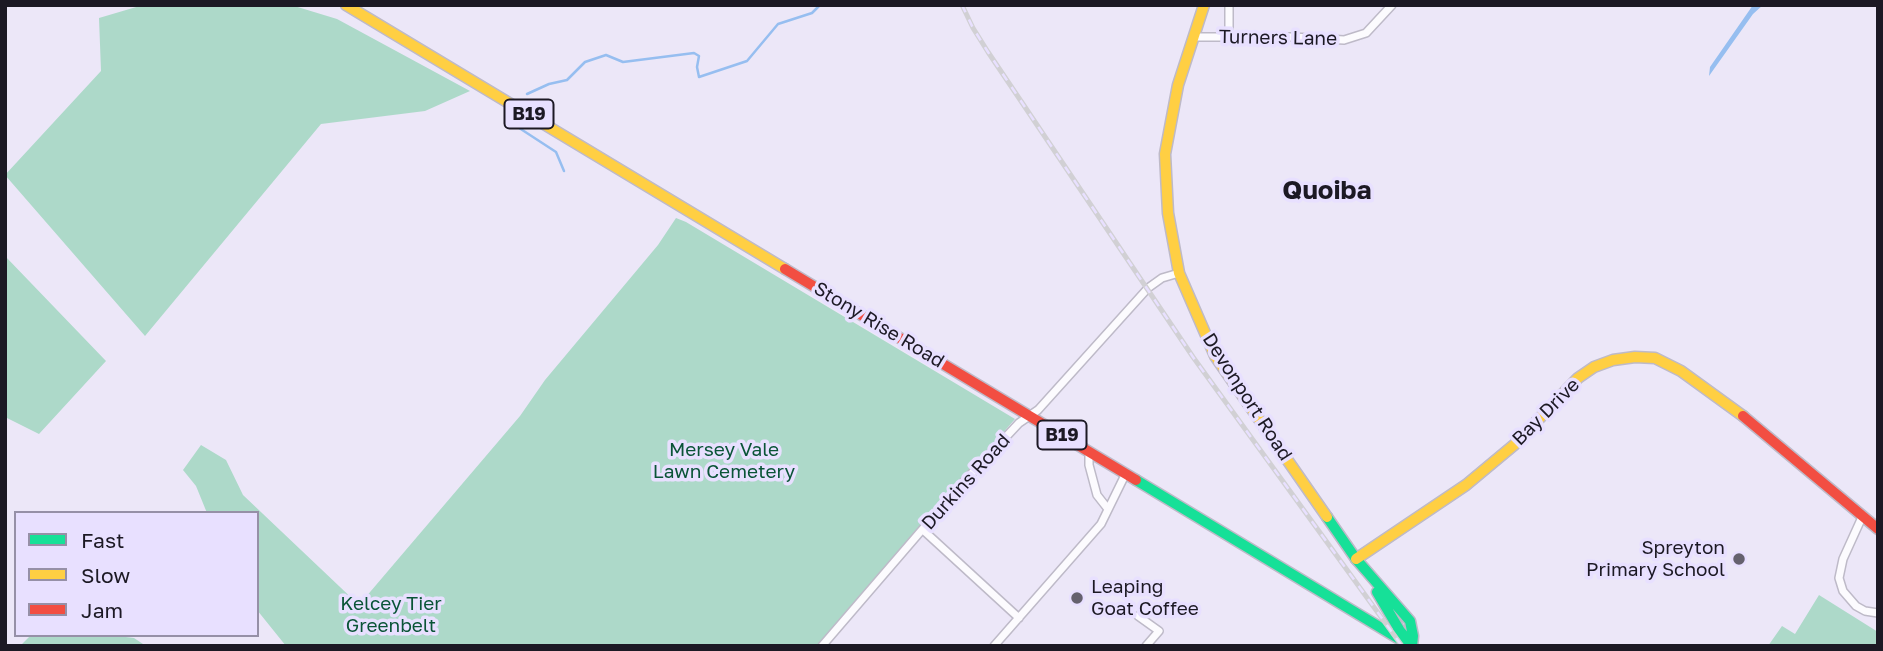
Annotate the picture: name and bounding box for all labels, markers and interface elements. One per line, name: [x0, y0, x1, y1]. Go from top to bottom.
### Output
street label: Turners Lane: [1219, 26, 1337, 50]
road number: B19: [504, 100, 554, 128]
district label: Quoiba: [1282, 175, 1372, 207]
street label: Stony Rise Road: [810, 277, 948, 373]
street label: Devonport Road: [1197, 329, 1297, 465]
street label: Bay Drive: [1508, 374, 1584, 450]
road number: B19: [1038, 421, 1086, 450]
street label: Durkins Road: [917, 429, 1015, 535]
park label: Mersey Vale Lawn Cemetery: [653, 439, 795, 483]
legend: [14, 511, 259, 637]
text: Fast: [81, 527, 124, 553]
place label: Spreyton Primary School: [1586, 537, 1725, 581]
marker: Spreyton Primary School: [1731, 551, 1747, 567]
text: Slow: [81, 562, 130, 588]
place label: Leaping Goat Coffee: [1091, 576, 1199, 620]
marker: Leaping Goat Coffee: [1069, 590, 1085, 606]
park label: Kelcey Tier Greenbelt: [340, 593, 442, 637]
text: Jam: [81, 597, 123, 623]

